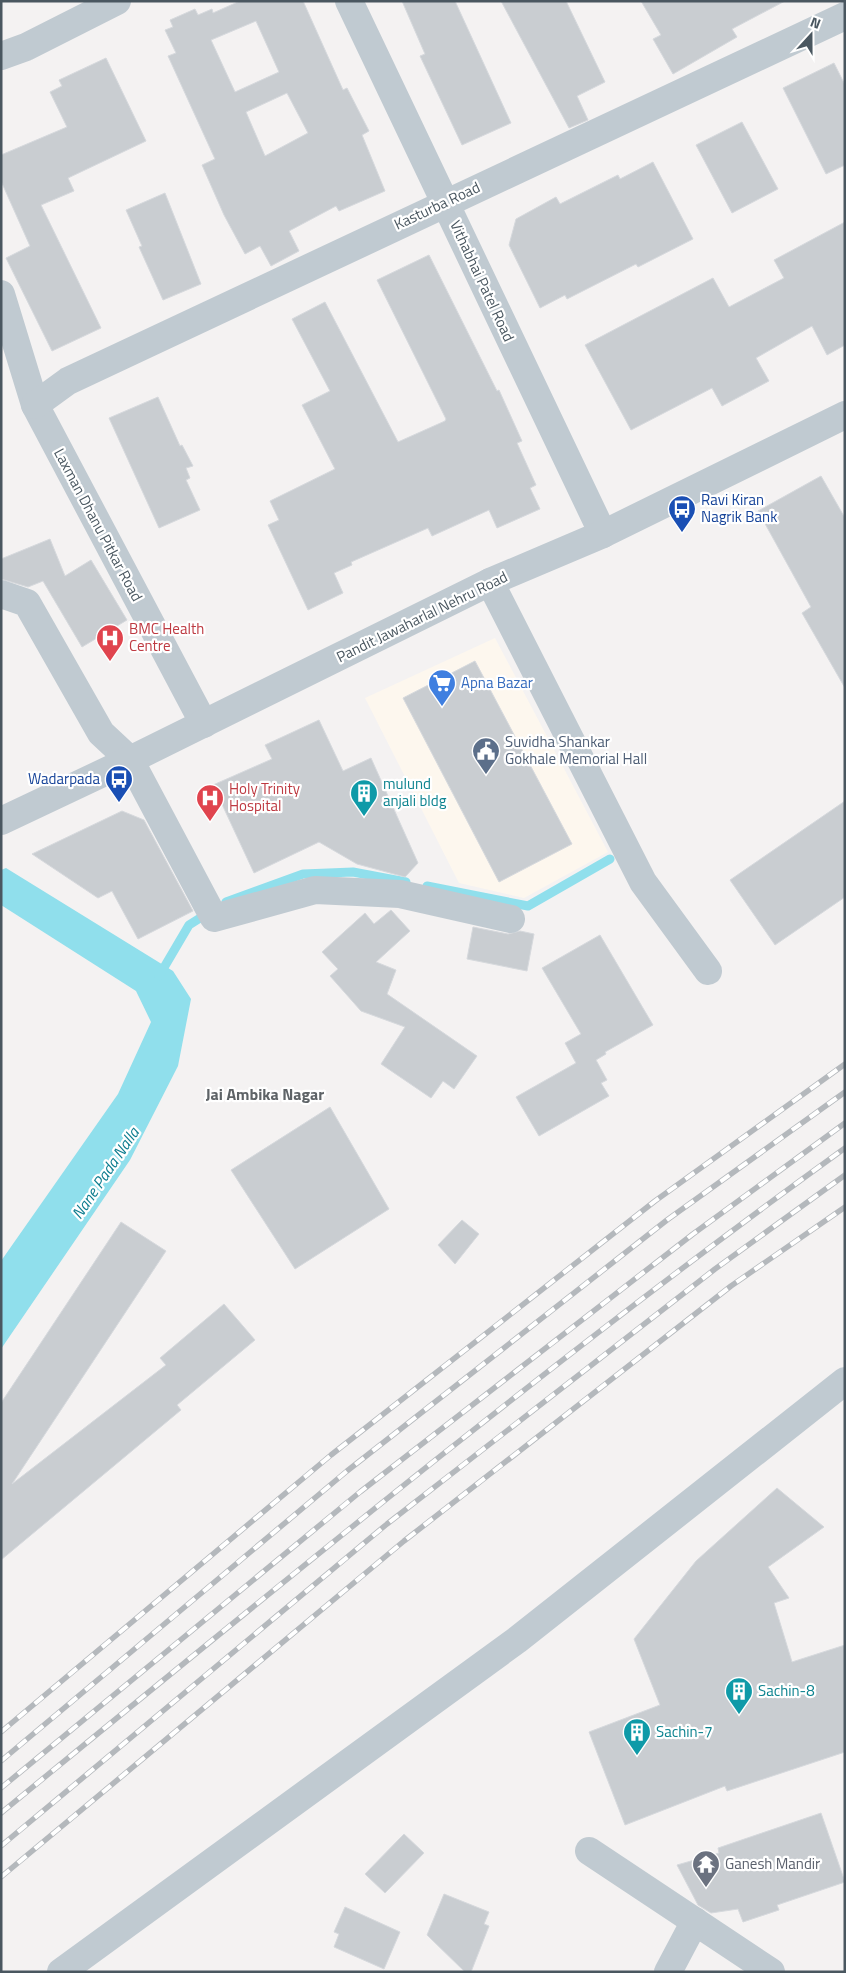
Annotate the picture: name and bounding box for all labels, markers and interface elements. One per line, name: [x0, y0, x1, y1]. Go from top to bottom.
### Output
north arrow: [786, 10, 836, 60]
text: N: [808, 11, 824, 34]
street label: Kasturba Road: [390, 176, 484, 236]
street label: Vithabhai Patel Road: [444, 216, 521, 345]
street label: Laxman Dhanu Pitkar Road: [48, 444, 149, 605]
place label: Ravi Kiran Nagrik Bank: [701, 488, 777, 528]
bus stop icon: Ravi Kiran Nagrik Bank: [667, 494, 697, 533]
street label: Pandit Jawaharlal Nehru Road: [332, 565, 511, 668]
place label: BMC Health Centre: [129, 617, 204, 657]
hospital icon: BMC Health Centre: [95, 623, 125, 662]
supermarket icon: Apna Bazar: [427, 668, 457, 707]
place label: Apna Bazar: [461, 671, 533, 694]
place label: Suvidha Shankar Gokhale Memorial Hall: [505, 730, 647, 770]
public building icon: Suvidha Shankar Gokhale Memorial Hall: [471, 736, 501, 775]
bus stop icon: Wadarpada: [104, 764, 134, 803]
place label: Wadarpada: [28, 767, 100, 790]
place label: mulund anjali bldg: [383, 772, 447, 812]
place label: Holy Trinity Hospital: [229, 777, 300, 817]
building icon: mulund anjali bldg: [349, 778, 379, 817]
hospital icon: Holy Trinity Hospital: [195, 783, 225, 822]
district label: Jai Ambika Nagar: [206, 1082, 324, 1106]
water label: Nane Pada Nalla: [65, 1122, 145, 1224]
building icon: Sachin-8: [724, 1676, 754, 1715]
place label: Sachin-8: [758, 1679, 815, 1702]
building icon: Sachin-7: [622, 1717, 652, 1756]
place label: Sachin-7: [656, 1720, 713, 1743]
temple icon: Ganesh Mandir: [691, 1849, 721, 1888]
place label: Ganesh Mandir: [725, 1852, 820, 1875]

